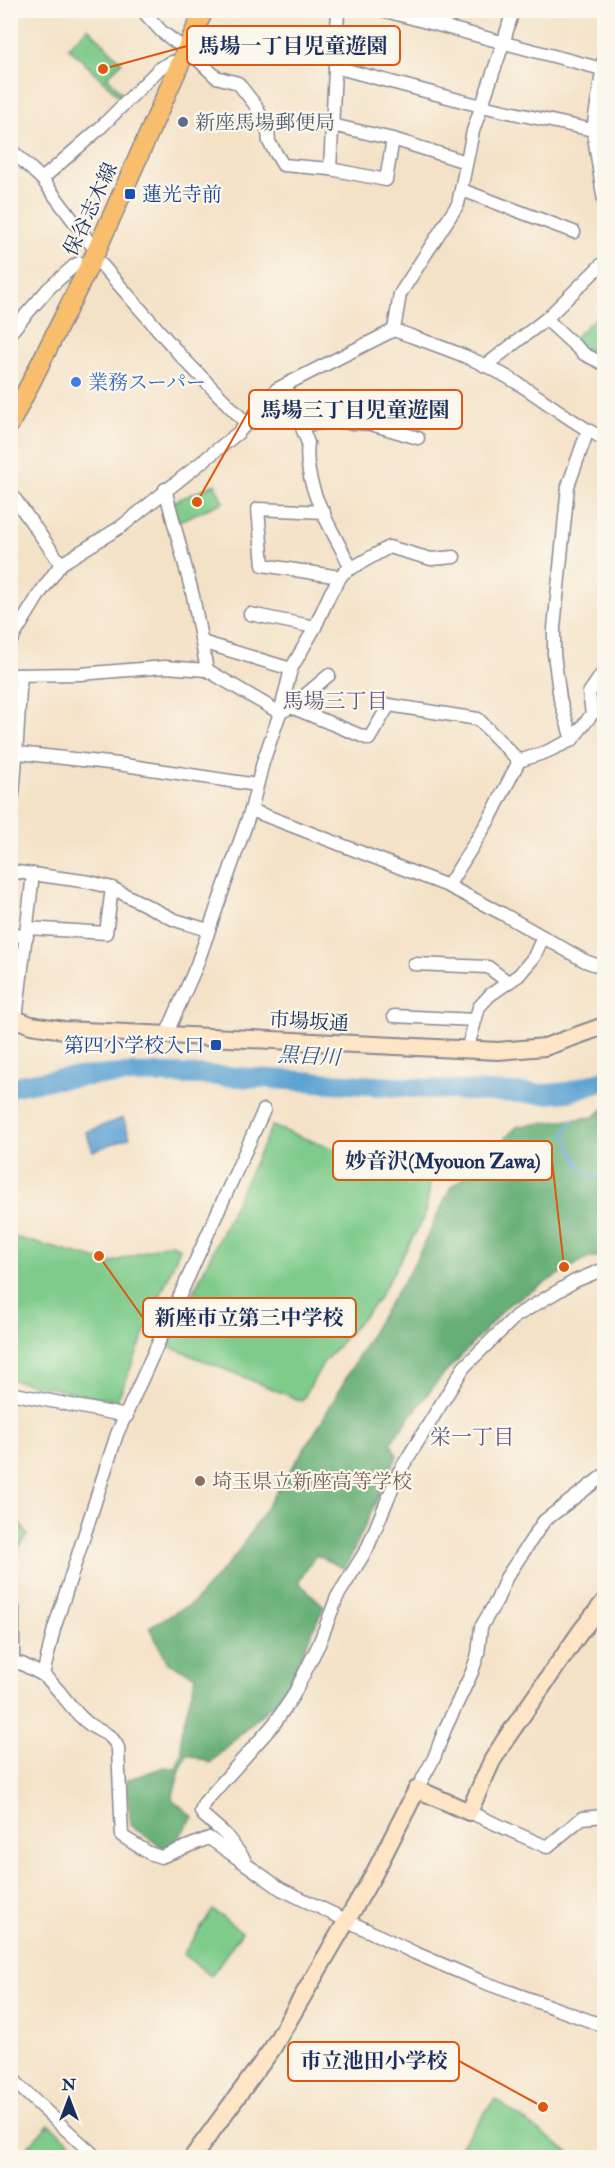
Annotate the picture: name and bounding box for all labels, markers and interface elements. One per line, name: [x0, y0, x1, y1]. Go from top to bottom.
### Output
callout: 馬場一丁目児童遊園: [187, 26, 400, 65]
text: 馬場一丁目児童遊園: [199, 33, 388, 60]
place label: 新座馬場郵便局: [195, 110, 335, 135]
marker: 新座馬場郵便局: [176, 115, 190, 129]
street label: 保谷志木線: [58, 159, 123, 260]
place label: 蓮光寺前: [142, 182, 222, 207]
marker: 蓮光寺前: [123, 187, 137, 201]
place label: 業務スーパー: [88, 370, 206, 395]
marker: 業務スーパー: [69, 375, 83, 389]
callout: 馬場三丁目児童遊園: [249, 390, 462, 429]
text: 馬場三丁目児童遊園: [261, 397, 450, 424]
district label: 馬場三丁目: [283, 688, 388, 715]
street label: 市場坂通: [268, 1007, 350, 1036]
place label: 第四小学校入口: [64, 1033, 204, 1058]
marker: 第四小学校入口: [209, 1038, 223, 1052]
water label: 黒目川: [277, 1041, 343, 1072]
callout: 妙音沢(Myouon Zawa): [333, 1141, 552, 1180]
text: 妙音沢(Myouon Zawa): [345, 1148, 541, 1175]
callout: 新座市立第三中学校: [143, 1298, 356, 1337]
text: 新座市立第三中学校: [155, 1305, 344, 1332]
district label: 栄一丁目: [430, 1424, 514, 1451]
place label: 埼玉県立新座高等学校: [212, 1469, 412, 1494]
marker: 埼玉県立新座高等学校: [193, 1474, 207, 1488]
callout: 市立池田小学校: [288, 2042, 459, 2081]
text: 市立池田小学校: [301, 2048, 448, 2075]
north arrow: [39, 2069, 99, 2129]
text: N: [61, 2075, 77, 2095]

